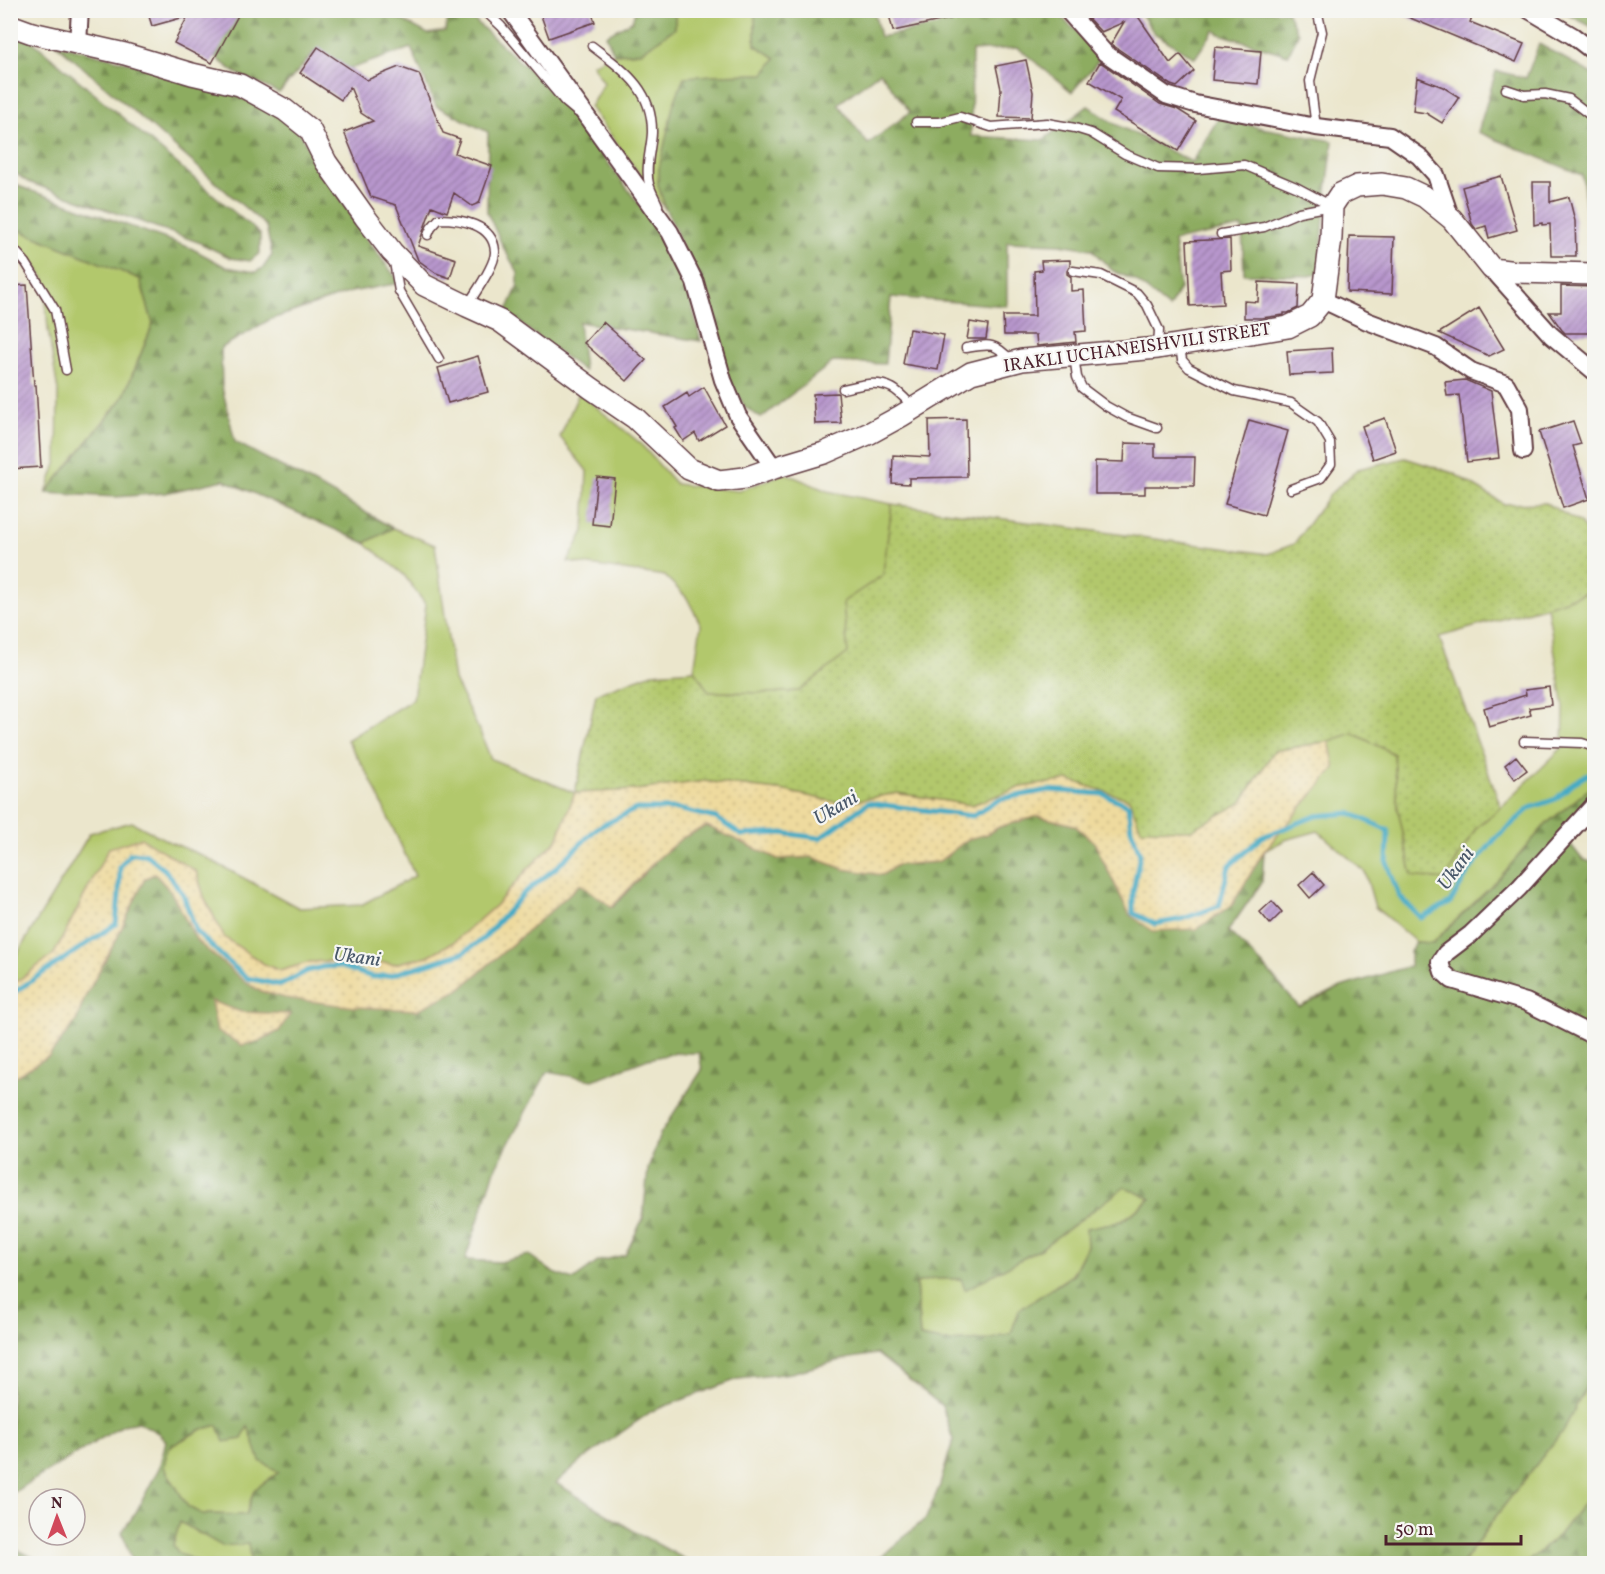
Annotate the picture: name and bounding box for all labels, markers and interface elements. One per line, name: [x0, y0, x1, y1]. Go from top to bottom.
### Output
street label: IRAKLI UCHANEISHVILI STREET: [1002, 317, 1273, 380]
water label: Ukani: [809, 784, 864, 833]
water label: Ukani: [1431, 841, 1482, 897]
water label: Ukani: [332, 941, 383, 975]
north arrow: [27, 1487, 87, 1547]
text: N: [51, 1493, 63, 1515]
scale bar: [1386, 1508, 1521, 1546]
text: 50 m: [1395, 1518, 1434, 1543]

